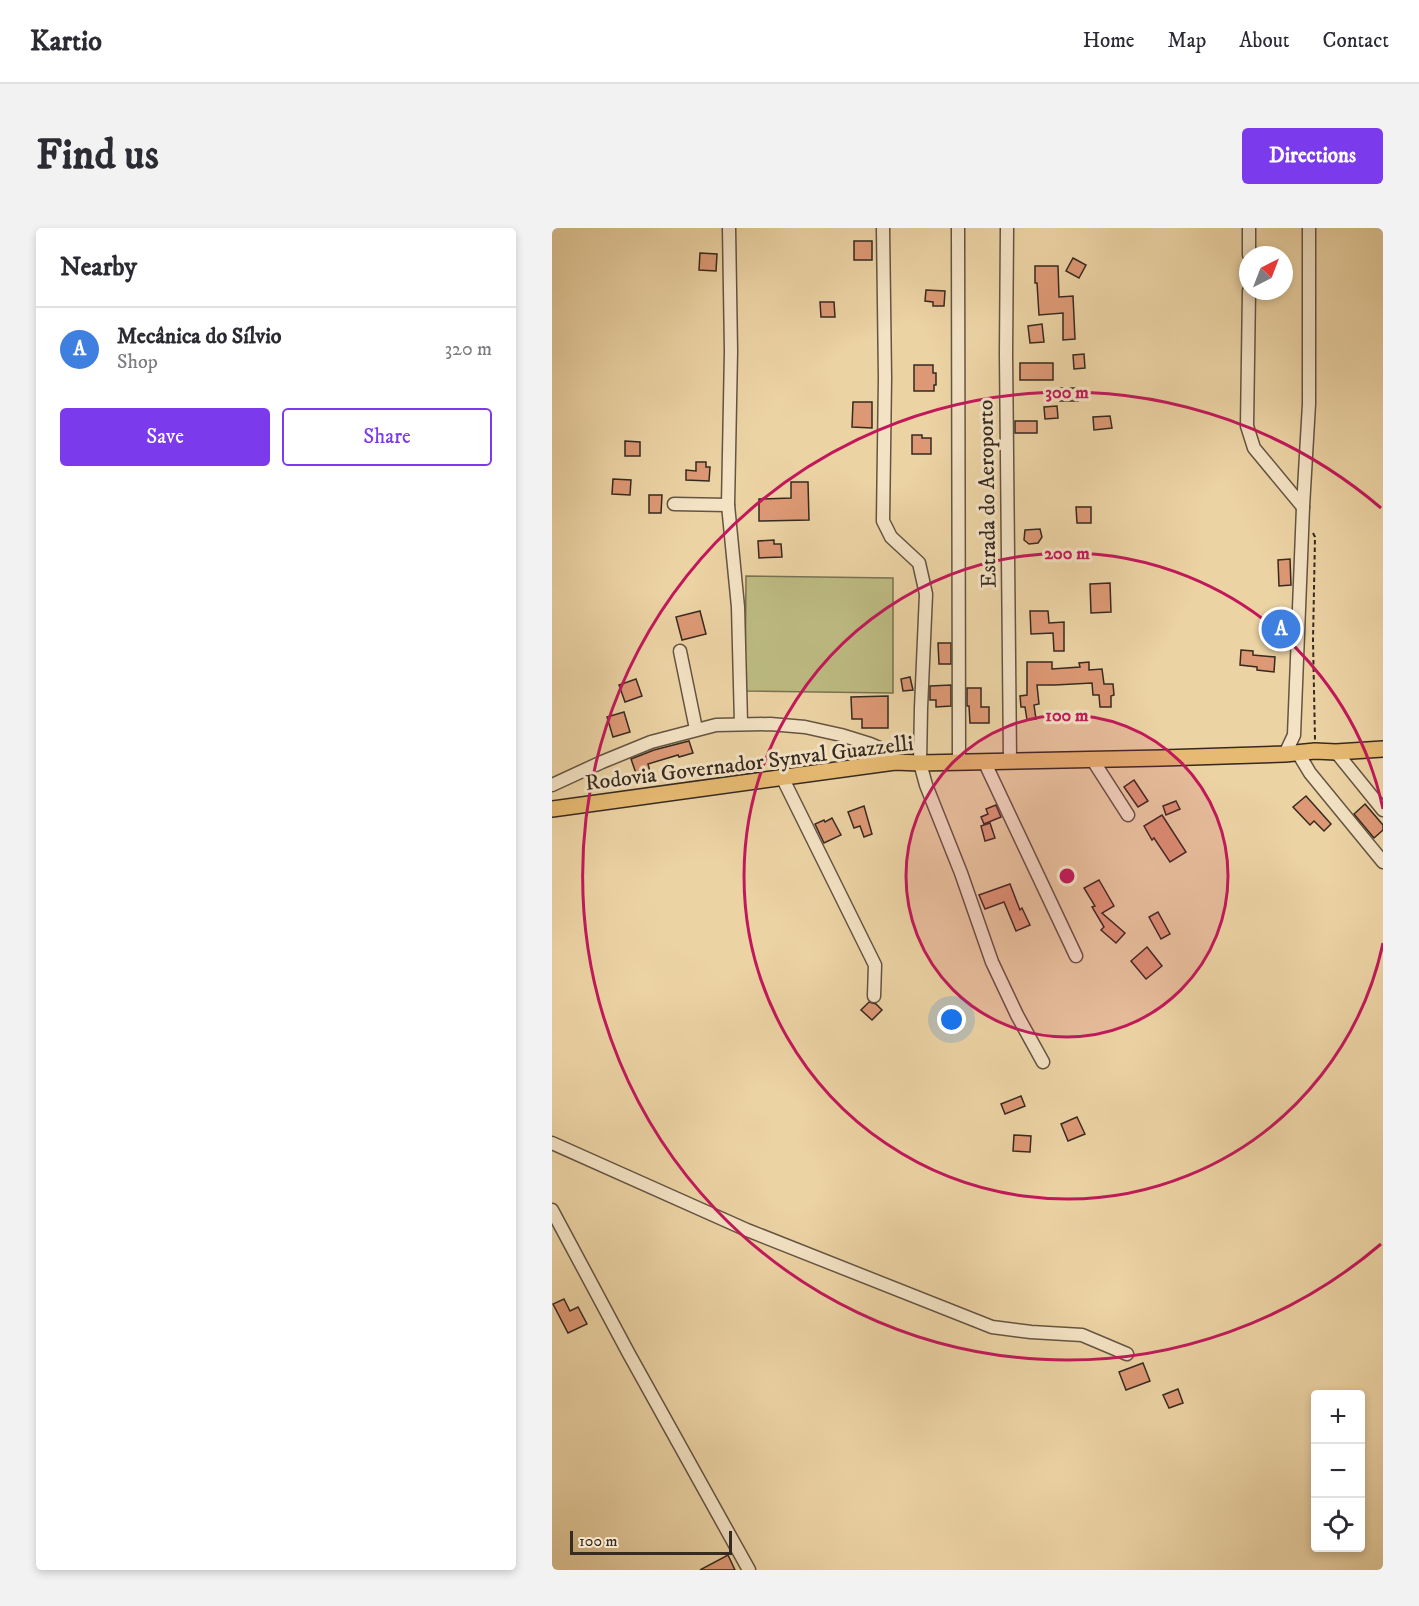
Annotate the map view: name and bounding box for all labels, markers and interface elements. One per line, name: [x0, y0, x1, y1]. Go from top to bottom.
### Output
text: Kartio: [30, 24, 102, 59]
text: Home: [1083, 28, 1135, 54]
text: Map: [1168, 28, 1206, 54]
text: About: [1239, 28, 1290, 54]
text: Contact: [1323, 28, 1389, 54]
button: Directions: [1242, 128, 1383, 184]
text: Find us: [36, 130, 159, 182]
north arrow: [1239, 246, 1293, 300]
text: Nearby: [60, 251, 137, 284]
text: Mecânica do Sílvio: [117, 323, 282, 350]
text: A: [73, 337, 86, 362]
text: 320 m: [445, 337, 492, 362]
text: Shop: [117, 350, 158, 375]
text: 300 m: [1045, 382, 1089, 404]
street label: Estrada do Aeroporto: [972, 399, 1003, 588]
button: Save: [60, 408, 270, 466]
button: Share: [282, 408, 492, 466]
text: 200 m: [1044, 543, 1090, 565]
pin: A: [1262, 606, 1300, 652]
text: 100 m: [1045, 705, 1089, 727]
street label: Rodovia Governador Synval Guazzelli: [583, 730, 915, 797]
centre of rings: [1057, 866, 1077, 886]
your location: [937, 1005, 966, 1034]
map controls: [1311, 1390, 1365, 1552]
button: +: [1311, 1390, 1365, 1444]
button: −: [1311, 1444, 1365, 1498]
button: locate: [1311, 1498, 1365, 1552]
scale bar: [570, 1528, 732, 1556]
text: 100 m: [579, 1531, 618, 1551]

